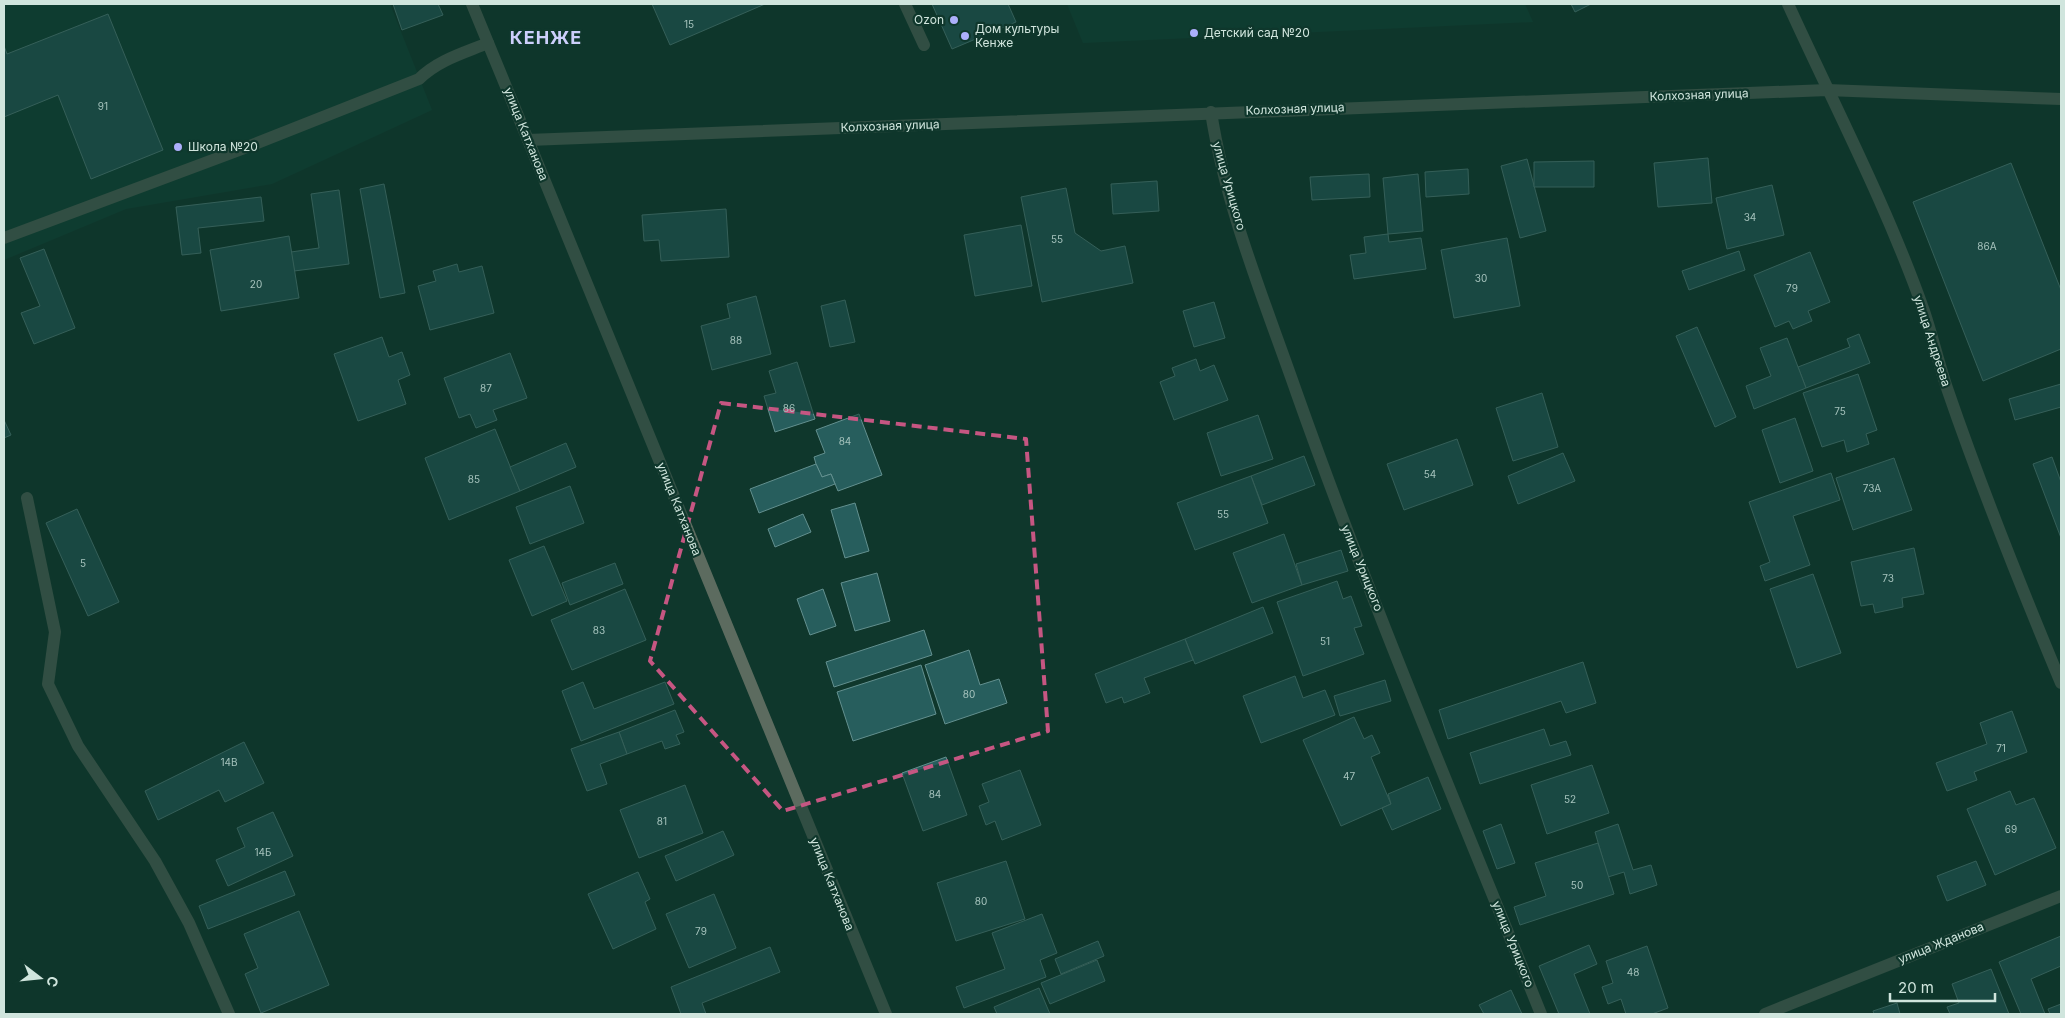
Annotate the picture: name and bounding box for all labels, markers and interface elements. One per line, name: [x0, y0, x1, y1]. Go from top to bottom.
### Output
place label: Ozon: [914, 12, 944, 27]
marker: Ozon: [948, 14, 960, 26]
house number: 15: [684, 18, 694, 30]
place label: Дом культуры Кенже: [975, 21, 1059, 50]
place label: Детский сад №20: [1204, 25, 1310, 40]
district label: КЕНЖЕ: [510, 27, 582, 48]
marker: Детский сад №20: [1188, 27, 1200, 39]
marker: Дом культуры Кенже: [959, 30, 971, 42]
street label: улица Катханова: [501, 85, 552, 183]
street label: Колхозная улица: [1649, 85, 1749, 104]
street label: Колхозная улица: [1245, 99, 1345, 118]
house number: 91: [98, 100, 108, 112]
street label: Колхозная улица: [840, 116, 940, 135]
place label: Школа №20: [188, 139, 258, 154]
street label: улица Урицкого: [1210, 140, 1249, 232]
marker: Школа №20: [172, 141, 184, 153]
house number: 34: [1744, 211, 1756, 223]
house number: 55: [1051, 233, 1063, 245]
house number: 86А: [1977, 240, 1997, 252]
house number: 30: [1475, 272, 1487, 284]
house number: 20: [250, 278, 262, 290]
house number: 79: [1786, 282, 1798, 294]
street label: улица Андреева: [1911, 293, 1954, 388]
house number: 88: [730, 334, 742, 346]
house number: 87: [480, 382, 492, 394]
house number: 86: [783, 402, 795, 414]
house number: 75: [1834, 405, 1846, 417]
house number: 84: [839, 435, 851, 447]
street label: улица Катханова: [654, 460, 705, 558]
house number: 54: [1424, 468, 1436, 480]
house number: 85: [468, 473, 480, 485]
house number: 73А: [1863, 482, 1881, 494]
house number: 55: [1217, 508, 1229, 520]
street label: улица Урицкого: [1338, 522, 1387, 613]
house number: 5: [80, 557, 86, 569]
house number: 73: [1882, 572, 1894, 584]
house number: 83: [593, 624, 605, 636]
house number: 51: [1320, 635, 1330, 647]
house number: 80: [963, 688, 975, 700]
house number: 71: [1996, 742, 2006, 754]
house number: 14В: [220, 756, 238, 768]
house number: 47: [1343, 770, 1355, 782]
house number: 84: [929, 788, 941, 800]
house number: 52: [1564, 793, 1576, 805]
house number: 81: [657, 815, 667, 827]
house number: 69: [2005, 823, 2017, 835]
street label: улица Катханова: [807, 835, 858, 933]
house number: 14Б: [255, 846, 272, 858]
house number: 50: [1571, 879, 1583, 891]
house number: 80: [975, 895, 987, 907]
street label: улица Урицкого: [1489, 898, 1538, 989]
street label: улица Жданова: [1896, 919, 1986, 967]
house number: 79: [695, 925, 707, 937]
north arrow: [15, 953, 65, 1003]
house number: 48: [1627, 966, 1639, 978]
scale bar: [1890, 970, 1995, 1002]
text: С: [43, 974, 63, 989]
text: 20 m: [1898, 978, 1934, 997]

